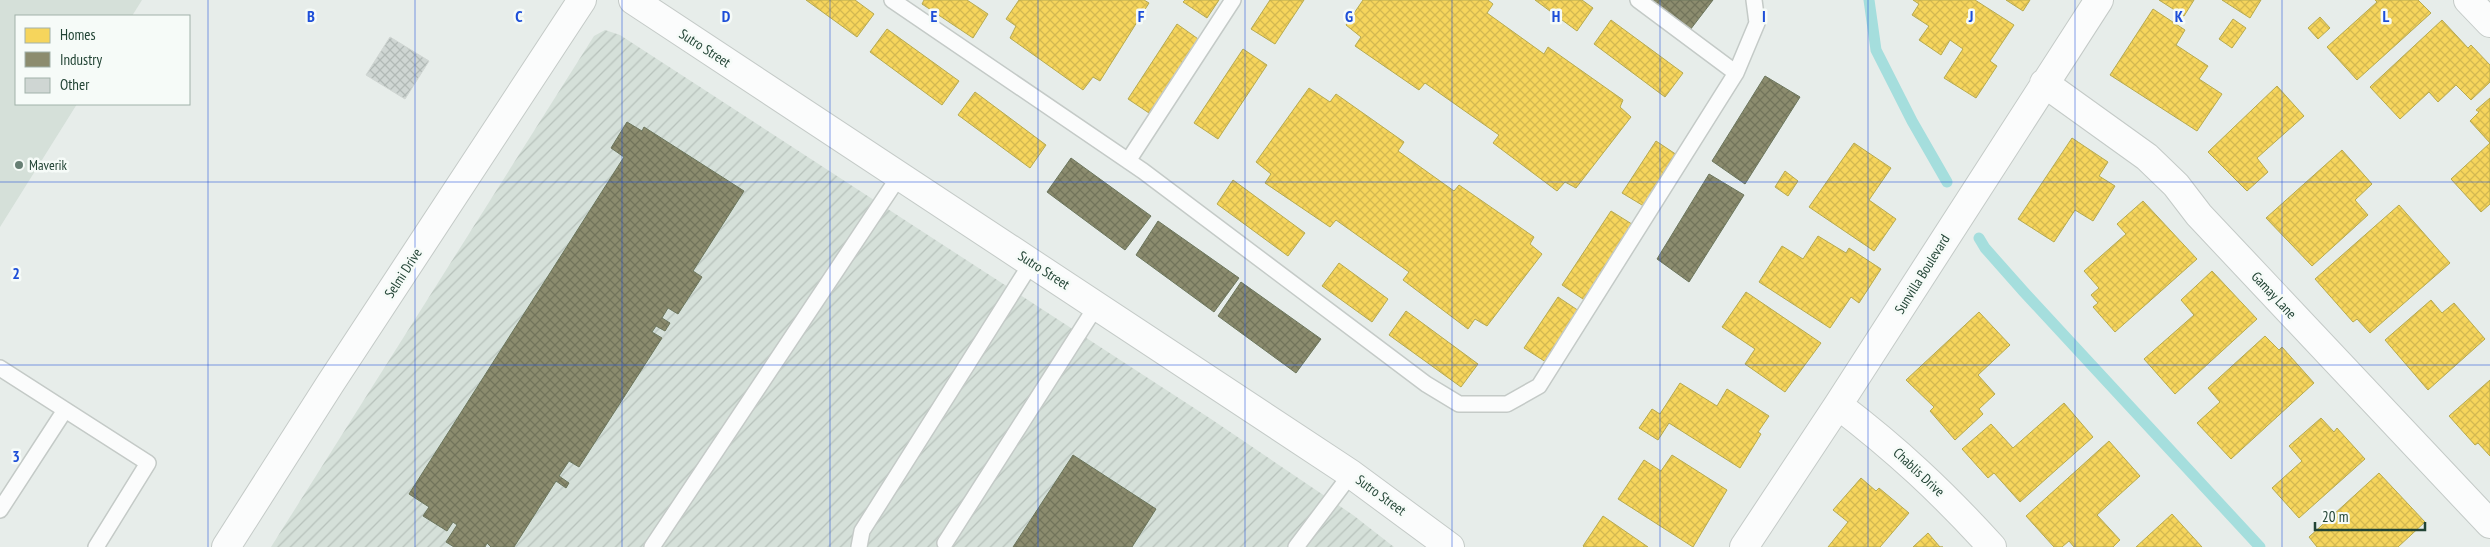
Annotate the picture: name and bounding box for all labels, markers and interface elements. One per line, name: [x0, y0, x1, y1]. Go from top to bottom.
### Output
text: B: [307, 6, 315, 26]
text: C: [515, 6, 523, 26]
text: D: [722, 6, 731, 26]
text: E: [931, 6, 938, 26]
text: F: [1138, 6, 1145, 26]
text: G: [1345, 6, 1353, 26]
text: H: [1552, 6, 1560, 26]
text: I: [1762, 6, 1766, 26]
text: J: [1968, 6, 1973, 26]
text: K: [2175, 6, 2184, 26]
text: L: [2383, 6, 2390, 26]
legend: [15, 15, 190, 105]
text: Homes: [60, 25, 96, 44]
street label: Sutro Street: [676, 25, 734, 71]
text: Industry: [60, 50, 102, 69]
text: Other: [60, 75, 90, 94]
place label: Maverik: [29, 156, 68, 174]
marker: Maverik: [13, 159, 25, 171]
street label: Sunvilla Boulevard: [1890, 231, 1954, 317]
street label: Selmi Drive: [380, 245, 426, 301]
street label: Sutro Street: [1015, 247, 1073, 293]
text: 2: [12, 263, 20, 283]
street label: Gamay Lane: [2248, 268, 2301, 323]
street label: Chablis Drive: [1890, 444, 1949, 500]
text: 3: [12, 446, 20, 466]
street label: Sutro Street: [1352, 471, 1410, 519]
scale bar: [2315, 500, 2425, 532]
text: 20 m: [2322, 507, 2348, 526]

